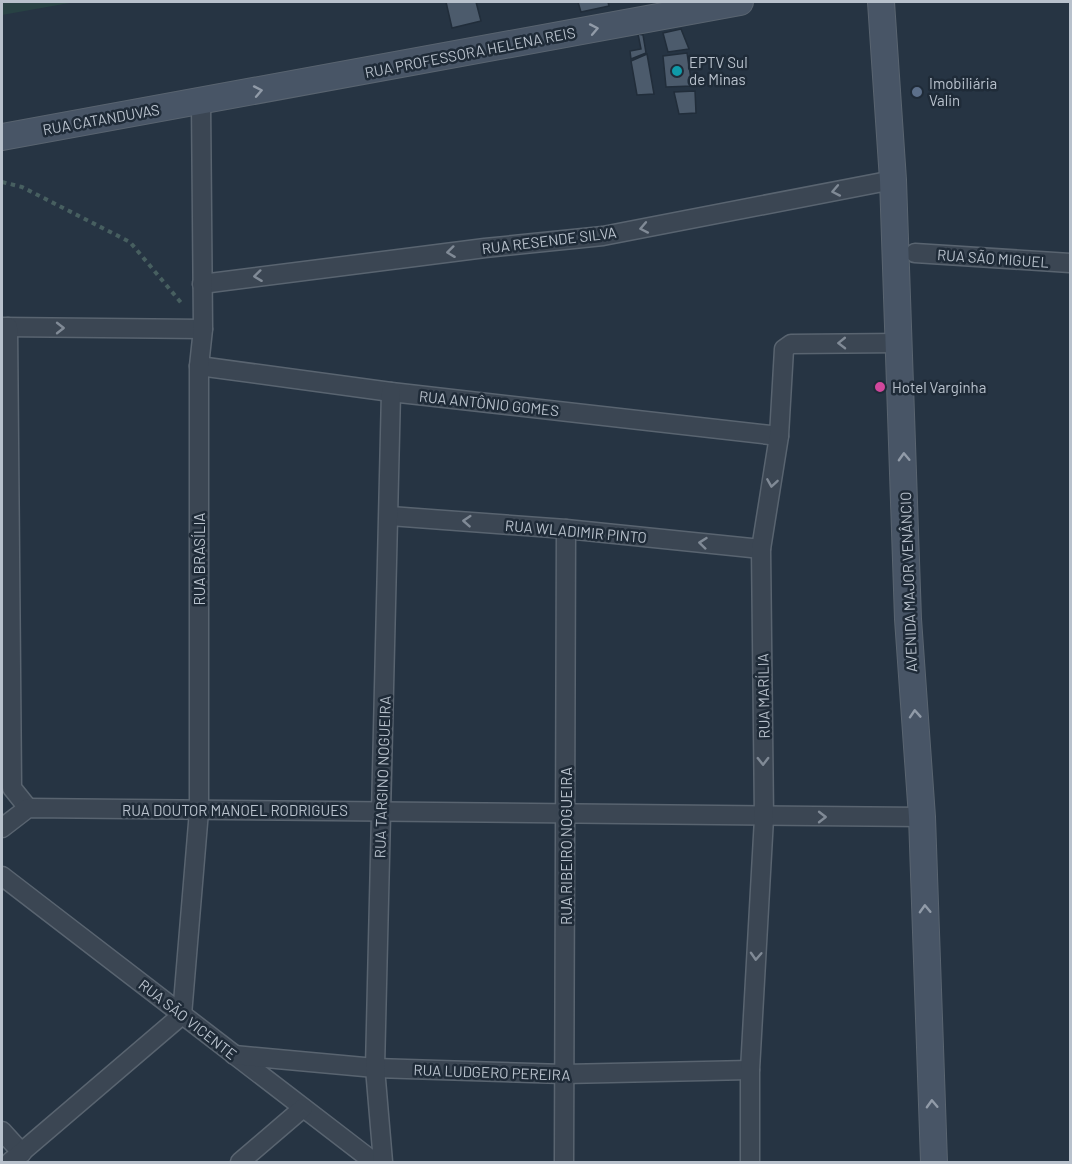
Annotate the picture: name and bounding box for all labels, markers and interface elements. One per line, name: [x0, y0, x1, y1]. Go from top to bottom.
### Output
street label: RUA PROFESSORA HELENA REIS: [363, 23, 577, 81]
one-way arrow: [590, 23, 599, 35]
place label: EPTV Sul de Minas: [689, 53, 748, 88]
marker: EPTV Sul de Minas: [670, 64, 684, 78]
place label: Imobiliária Valin: [929, 74, 997, 109]
one-way arrow: [253, 85, 263, 98]
marker: Imobiliária Valin: [910, 85, 924, 99]
street label: RUA CATANDUVAS: [41, 100, 161, 138]
one-way arrow: [831, 184, 841, 197]
one-way arrow: [640, 221, 650, 234]
street label: RUA RESENDE SILVA: [481, 223, 617, 257]
one-way arrow: [446, 245, 456, 258]
street label: RUA SÃO MIGUEL: [936, 245, 1050, 271]
one-way arrow: [253, 270, 262, 282]
one-way arrow: [55, 322, 64, 334]
one-way arrow: [837, 337, 846, 350]
place label: Hotel Varginha: [892, 378, 986, 396]
marker: Hotel Varginha: [873, 380, 887, 394]
street label: RUA ANTÔNIO GOMES: [418, 387, 560, 419]
one-way arrow: [897, 452, 910, 461]
one-way arrow: [766, 479, 778, 488]
street label: AVENIDA MAJOR VENÂNCIO: [896, 491, 920, 673]
street label: RUA BRASÍLIA: [190, 513, 208, 605]
one-way arrow: [462, 515, 471, 528]
street label: RUA WLADIMIR PINTO: [504, 516, 648, 546]
one-way arrow: [698, 537, 707, 550]
street label: RUA MARÍLIA: [753, 653, 773, 739]
street label: RUA TARGINO NOGUEIRA: [370, 695, 394, 859]
one-way arrow: [908, 710, 921, 719]
one-way arrow: [757, 757, 769, 766]
street label: RUA RIBEIRO NOGUEIRA: [557, 767, 575, 925]
street label: RUA DOUTOR MANOEL RODRIGUES: [122, 801, 348, 819]
one-way arrow: [818, 811, 827, 823]
one-way arrow: [919, 905, 931, 914]
one-way arrow: [750, 952, 763, 961]
street label: RUA SÃO VICENTE: [135, 975, 241, 1063]
street label: RUA LUDGERO PEREIRA: [413, 1060, 571, 1084]
one-way arrow: [926, 1100, 938, 1109]

